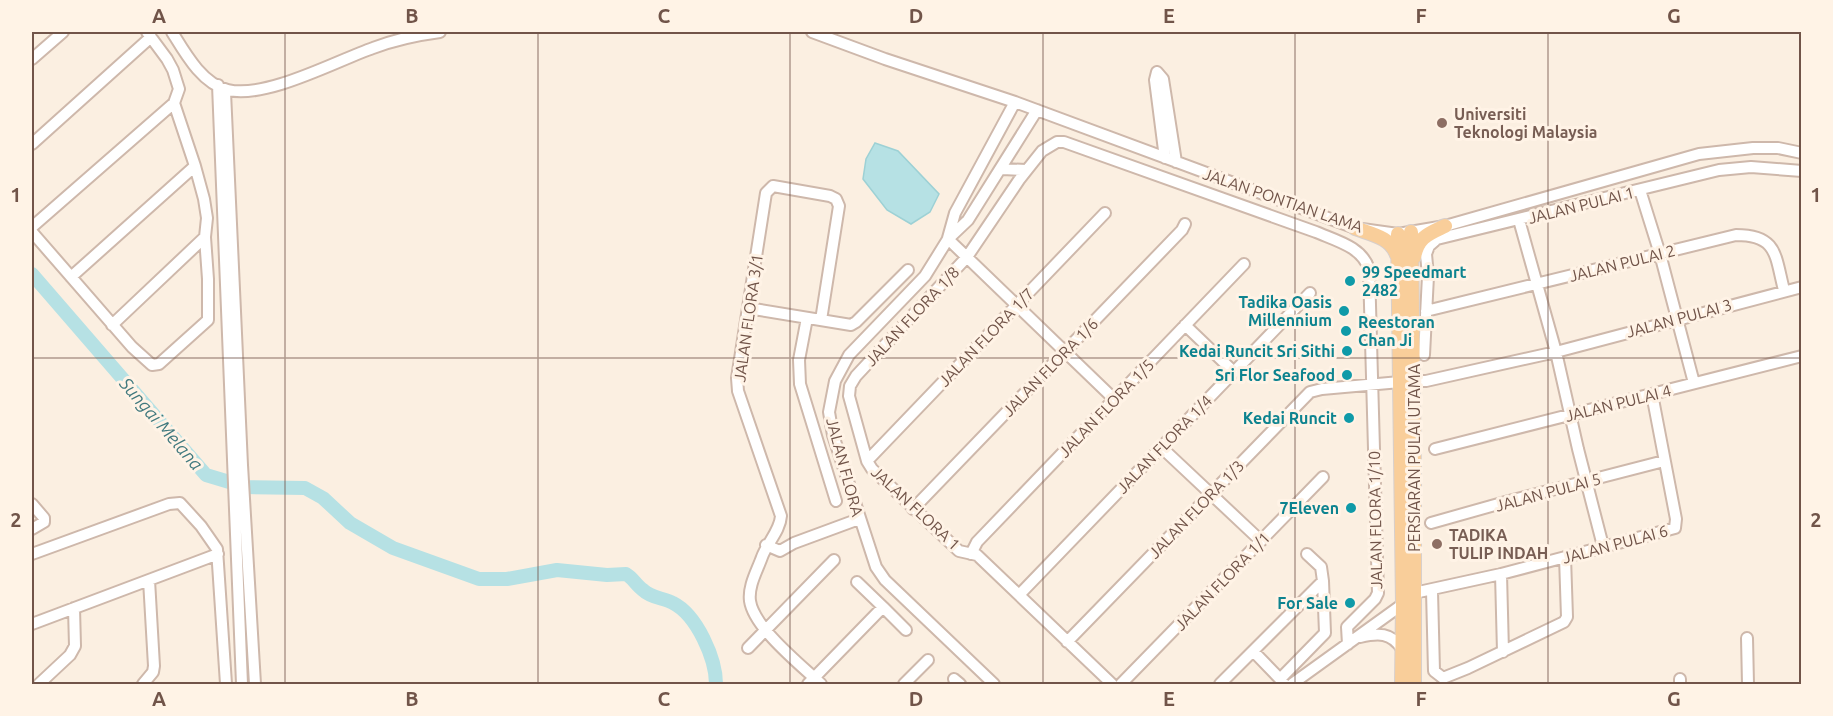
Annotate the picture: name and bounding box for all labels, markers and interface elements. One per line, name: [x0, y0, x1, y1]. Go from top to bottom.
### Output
text: A: [152, 4, 166, 27]
text: B: [405, 4, 419, 27]
text: C: [658, 4, 671, 27]
text: D: [909, 4, 923, 27]
text: E: [1163, 4, 1175, 27]
text: F: [1415, 4, 1427, 27]
text: G: [1667, 4, 1681, 27]
place label: Universiti Teknologi Malaysia: [1454, 105, 1598, 141]
marker: Universiti Teknologi Malaysia: [1435, 116, 1449, 130]
street label: JALAN PONTIAN LAMA: [1201, 164, 1366, 236]
text: 1: [10, 183, 22, 206]
street label: JALAN PULAI 1: [1526, 183, 1636, 227]
text: 1: [1810, 183, 1822, 206]
street label: JALAN PULAI 2: [1567, 241, 1677, 285]
street label: JALAN FLORA 3/1: [730, 253, 766, 383]
street label: JALAN FLORA 1/8: [861, 263, 963, 369]
place label: 99 Speedmart 2482: [1362, 263, 1467, 299]
marker: 99 Speedmart 2482: [1343, 274, 1357, 288]
street label: JALAN FLORA 1/7: [935, 284, 1037, 390]
place label: Tadika Oasis Millennium: [1239, 293, 1332, 329]
street label: JALAN PULAI 3: [1624, 295, 1734, 341]
marker: Tadika Oasis Millennium: [1337, 304, 1351, 318]
place label: Reestoran Chan Ji: [1358, 313, 1435, 349]
street label: JALAN FLORA 1/6: [999, 314, 1101, 420]
marker: Reestoran Chan Ji: [1339, 324, 1353, 338]
place label: Kedai Runcit Sri Sithi: [1179, 342, 1335, 360]
marker: Kedai Runcit Sri Sithi: [1340, 344, 1354, 358]
street label: JALAN FLORA 1/5: [1055, 355, 1157, 461]
street label: PERSIARAN PULAI UTAMA: [1405, 363, 1423, 552]
place label: Sri Flor Seafood: [1215, 366, 1335, 384]
marker: Sri Flor Seafood: [1340, 368, 1354, 382]
water label: Sungai Melana: [116, 372, 207, 474]
street label: JALAN PULAI 4: [1563, 381, 1673, 425]
street label: JALAN FLORA 1/4: [1113, 391, 1215, 497]
place label: Kedai Runcit: [1243, 409, 1337, 427]
marker: Kedai Runcit: [1342, 411, 1356, 425]
street label: JALAN FLORA: [823, 416, 867, 519]
street label: JALAN FLORA 1/10: [1365, 451, 1385, 589]
street label: JALAN FLORA 1/3: [1145, 456, 1247, 562]
street label: JALAN FLORA 1: [868, 462, 964, 554]
street label: JALAN PULAI 5: [1493, 469, 1603, 515]
place label: 7Eleven: [1279, 499, 1339, 517]
marker: 7Eleven: [1344, 501, 1358, 515]
text: 2: [10, 508, 22, 531]
text: 2: [1810, 508, 1822, 531]
street label: JALAN PULAI 6: [1560, 521, 1670, 567]
place label: TADIKA TULIP INDAH: [1449, 526, 1548, 562]
street label: JALAN FLORA 1/1: [1171, 528, 1273, 634]
marker: TADIKA TULIP INDAH: [1430, 537, 1444, 551]
place label: For Sale: [1277, 594, 1338, 612]
marker: For Sale: [1343, 596, 1357, 610]
text: A: [152, 687, 166, 710]
text: B: [405, 687, 419, 710]
text: C: [658, 687, 671, 710]
text: D: [909, 687, 923, 710]
text: E: [1163, 687, 1175, 710]
text: F: [1415, 687, 1427, 710]
text: G: [1667, 687, 1681, 710]

